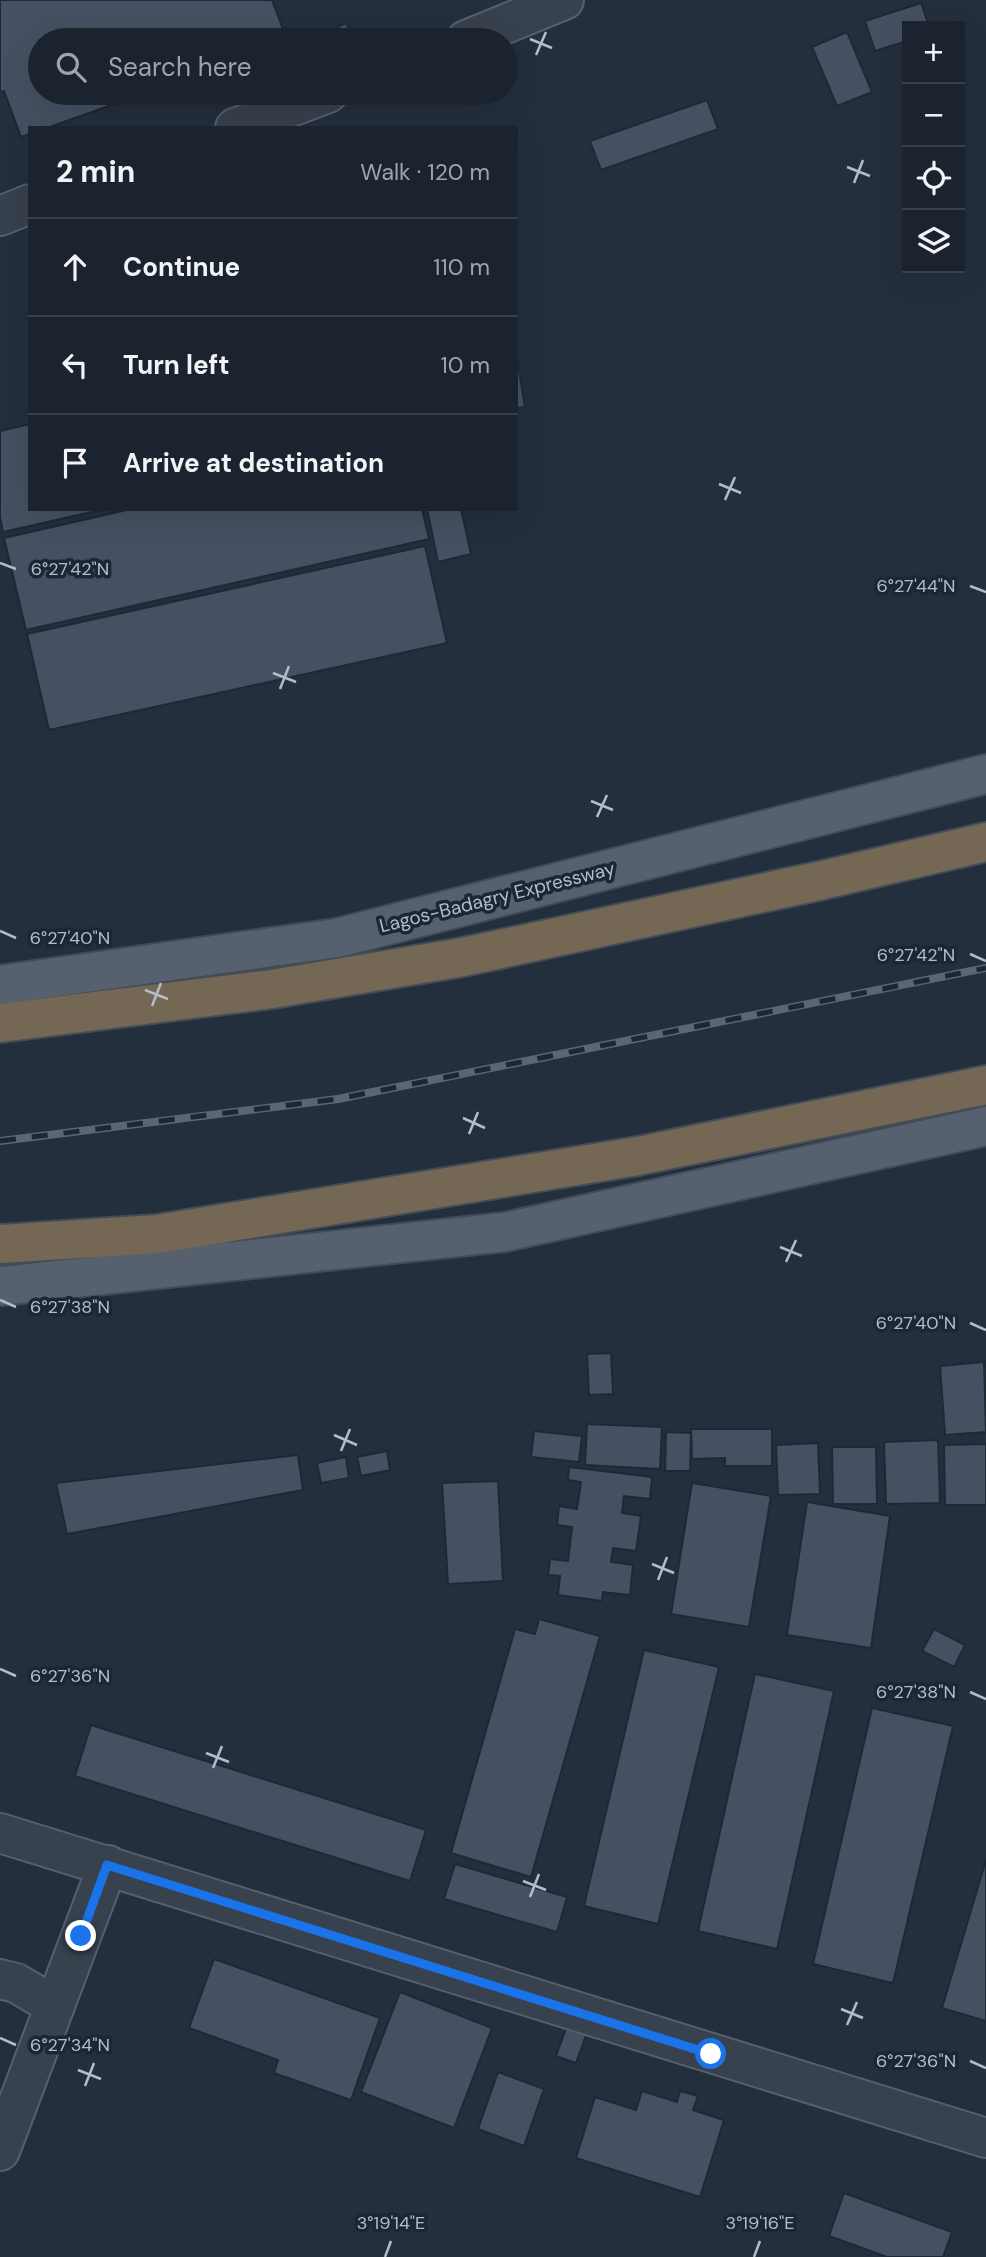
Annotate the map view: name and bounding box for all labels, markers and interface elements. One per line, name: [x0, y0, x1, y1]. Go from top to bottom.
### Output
map controls: [902, 21, 965, 273]
button: +: [902, 21, 965, 84]
search box: [28, 28, 518, 105]
icon: search: [52, 48, 90, 86]
text: Search here: [108, 50, 251, 84]
button: −: [902, 84, 965, 147]
button: locate: [902, 147, 965, 210]
text: 2 min: [56, 152, 135, 191]
text: Walk · 120 m: [360, 157, 490, 187]
button: layers: [902, 210, 965, 273]
icon: ahead: [56, 248, 94, 286]
text: Continue: [123, 250, 240, 284]
text: 110 m: [433, 252, 490, 282]
icon: left: [56, 346, 94, 384]
text: Turn left: [123, 348, 230, 382]
text: 10 m: [440, 350, 490, 380]
icon: arrive: [56, 444, 94, 482]
text: Arrive at destination: [123, 446, 384, 480]
text: 6°27'42"N: [31, 557, 109, 581]
text: 6°27'44"N: [876, 574, 956, 598]
street label: Lagos-Badagry Expressway: [377, 856, 618, 938]
text: 6°27'40"N: [30, 926, 110, 950]
text: 6°27'42"N: [877, 943, 955, 967]
text: 6°27'38"N: [30, 1295, 110, 1319]
text: 6°27'40"N: [876, 1311, 956, 1335]
text: 6°27'36"N: [30, 1664, 110, 1688]
text: 6°27'38"N: [876, 1680, 956, 1704]
route end: [65, 1920, 96, 1951]
text: 6°27'34"N: [30, 2033, 110, 2057]
route start: [695, 2038, 726, 2069]
text: 6°27'36"N: [876, 2049, 956, 2073]
text: 3°19'14"E: [357, 2211, 425, 2235]
text: 3°19'16"E: [726, 2211, 794, 2235]

